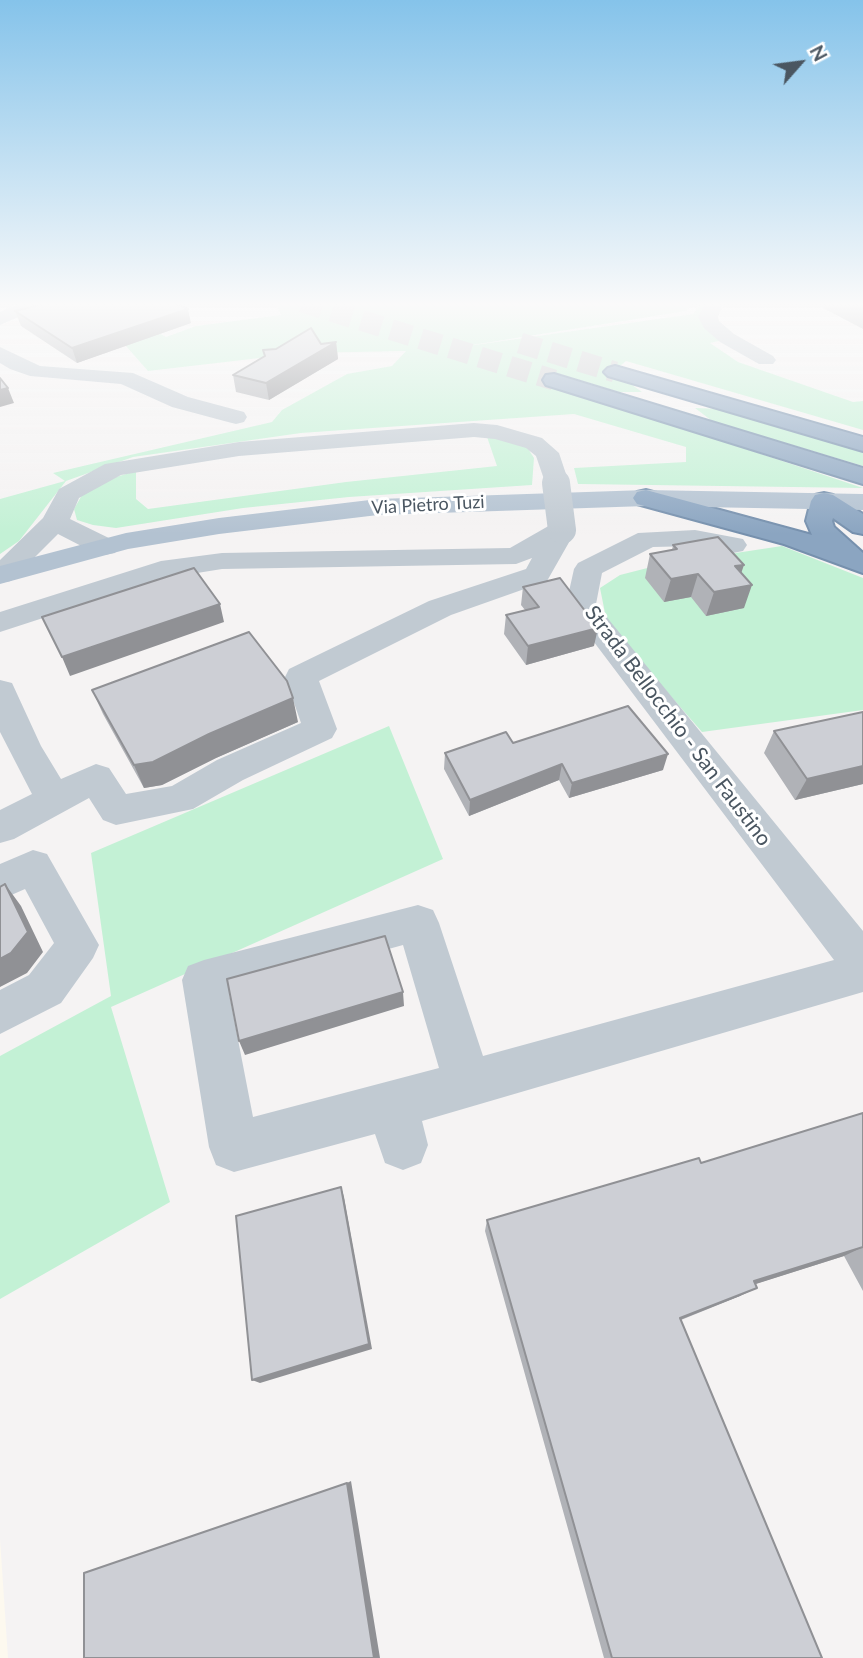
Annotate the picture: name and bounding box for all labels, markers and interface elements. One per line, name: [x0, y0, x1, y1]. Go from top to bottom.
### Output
north arrow: [765, 28, 835, 98]
text: N: [805, 41, 833, 65]
street label: Via Pietro Tuzi: [371, 491, 485, 519]
street label: Strada Bellocchio - San Faustino: [579, 601, 777, 851]

